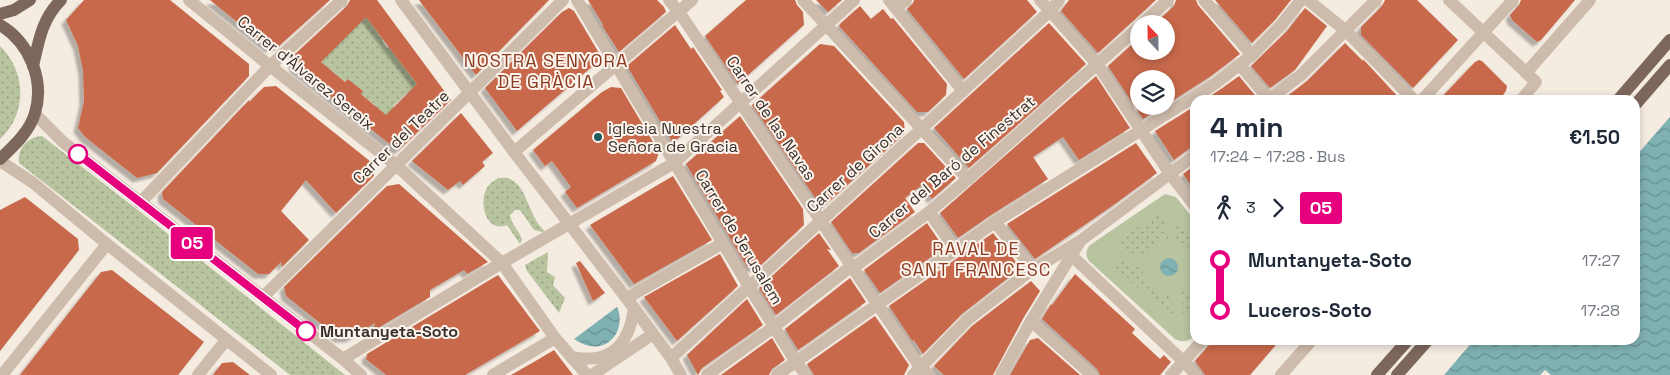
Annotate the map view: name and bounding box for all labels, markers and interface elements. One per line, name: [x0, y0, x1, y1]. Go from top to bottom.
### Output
street label: Carrer d'Álvarez Sereix: [233, 11, 379, 135]
north arrow: [1130, 15, 1175, 60]
map controls: [1130, 15, 1175, 115]
district label: NOSTRA SENYORA DE GRÀCIA: [464, 49, 628, 93]
street label: Carrer de las Navas: [722, 52, 820, 184]
button: layers: [1130, 70, 1175, 115]
street label: Carrer del Teatre: [348, 85, 454, 189]
street label: Carrer del Baró de Finestrat: [864, 91, 1040, 243]
text: 4 min: [1210, 109, 1284, 145]
place label: iglesia Nuestra Señora de Gracia: [608, 118, 738, 157]
street label: Carrer de Girona: [802, 119, 908, 217]
text: €1.50: [1569, 125, 1620, 150]
marker: iglesia Nuestra Señora de Gracia: [592, 131, 604, 143]
unlabelled marker: [68, 144, 88, 164]
text: 17:24 – 17:28 · Bus: [1210, 146, 1345, 167]
street label: Carrer de Jerusalem: [690, 166, 788, 308]
icon: walk: [1210, 194, 1238, 222]
icon: forward: [1264, 194, 1292, 222]
text: 05: [1310, 196, 1332, 219]
text: 3: [1246, 197, 1256, 218]
line badge: 05: [170, 227, 214, 259]
text: 05: [181, 231, 203, 254]
district label: RAVAL DE SANT FRANCESC: [901, 237, 1051, 281]
text: Muntanyeta-Soto: [1248, 248, 1412, 273]
text: 17:27: [1582, 250, 1620, 271]
text: Luceros-Soto: [1248, 298, 1372, 323]
text: 17:28: [1581, 300, 1620, 321]
marker: Muntanyeta-Soto: [296, 321, 316, 341]
place label: Muntanyeta-Soto: [320, 321, 458, 342]

